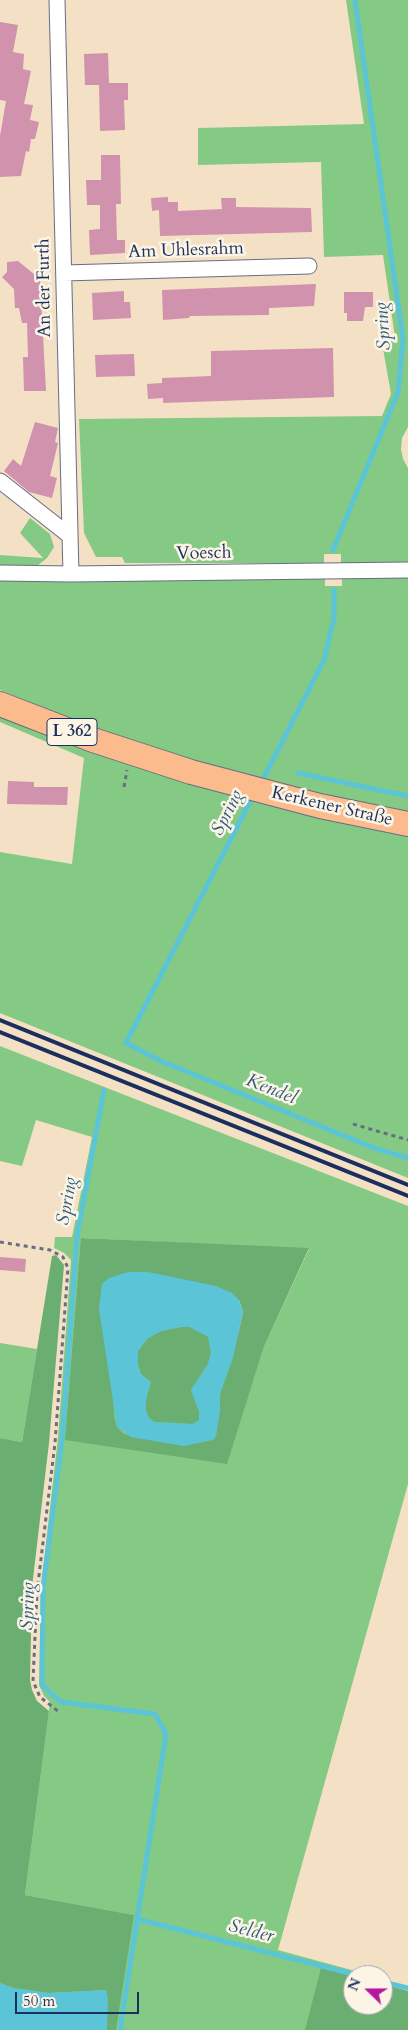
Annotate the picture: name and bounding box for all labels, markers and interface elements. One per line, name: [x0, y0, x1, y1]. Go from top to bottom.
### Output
street label: An der Furth: [33, 238, 57, 338]
street label: Am Uhlesrahm: [128, 238, 244, 264]
water label: Spring: [371, 301, 397, 351]
street label: Voesch: [176, 543, 232, 565]
road number: L 362: [47, 719, 97, 746]
street label: Kerkener Straße: [269, 783, 395, 831]
water label: Spring: [207, 786, 249, 840]
water label: Kendel: [242, 1070, 300, 1110]
water label: Spring: [53, 1175, 83, 1227]
water label: Spring: [17, 1581, 41, 1631]
water label: Selder: [226, 1915, 276, 1949]
north arrow: [343, 1965, 393, 2015]
text: N: [343, 1975, 366, 1994]
scale bar: [18, 1982, 141, 2014]
text: 50 m: [23, 1991, 55, 2011]

